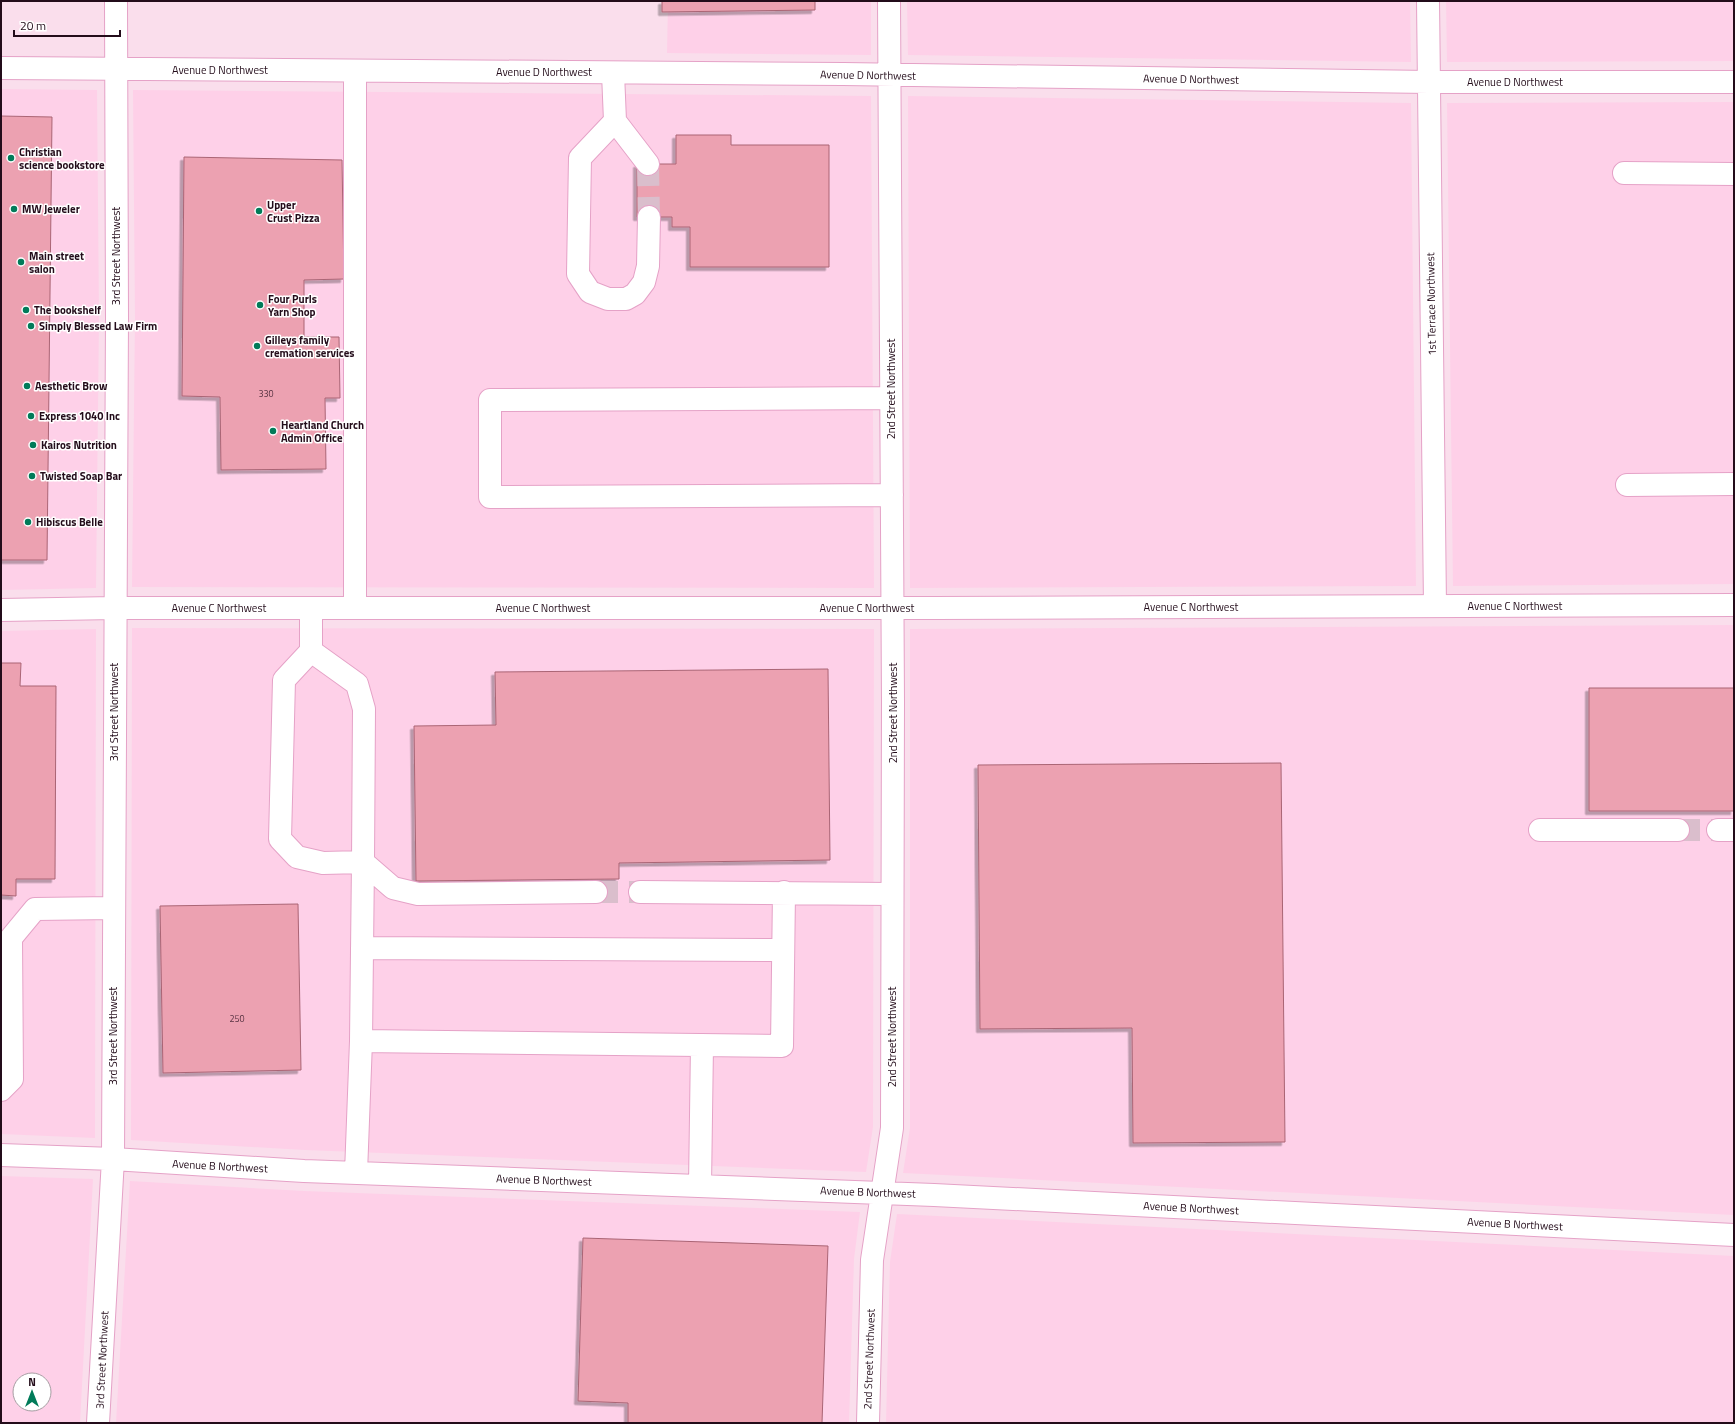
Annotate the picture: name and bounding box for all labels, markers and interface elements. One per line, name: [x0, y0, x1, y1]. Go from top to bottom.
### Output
scale bar: [14, 12, 120, 38]
text: 20 m: [20, 16, 46, 35]
street label: Avenue D Northwest: [172, 62, 268, 78]
street label: Avenue D Northwest: [496, 64, 592, 80]
street label: Avenue D Northwest: [820, 66, 916, 84]
street label: Avenue D Northwest: [1143, 70, 1239, 88]
street label: Avenue D Northwest: [1467, 74, 1563, 90]
place label: Christian science bookstore: [19, 144, 105, 173]
marker: Christian science bookstore: [6, 153, 16, 163]
place label: Upper Crust Pizza: [267, 197, 320, 226]
place label: MW Jeweler: [22, 201, 80, 217]
marker: MW Jeweler: [9, 204, 19, 214]
marker: Upper Crust Pizza: [254, 206, 264, 216]
street label: 3rd Street Northwest: [108, 207, 124, 305]
place label: Main street salon: [29, 248, 84, 277]
street label: 1st Terrace Northwest: [1422, 252, 1440, 356]
marker: Main street salon: [16, 257, 26, 267]
place label: Four Purls Yarn Shop: [268, 291, 317, 320]
marker: Four Purls Yarn Shop: [255, 300, 265, 310]
place label: The bookshelf: [34, 302, 101, 318]
marker: The bookshelf: [21, 305, 31, 315]
place label: Simply Blessed Law Firm: [39, 318, 157, 334]
marker: Simply Blessed Law Firm: [26, 321, 36, 331]
place label: Gilleys family cremation services: [265, 332, 355, 361]
street label: 2nd Street Northwest: [883, 339, 899, 439]
marker: Gilleys family cremation services: [252, 341, 262, 351]
place label: Aesthetic Brow: [35, 378, 108, 394]
marker: Aesthetic Brow: [22, 381, 32, 391]
house number: 330: [258, 387, 274, 400]
place label: Express 1040 Inc: [39, 408, 120, 424]
marker: Express 1040 Inc: [26, 411, 36, 421]
place label: Heartland Church Admin Office: [281, 417, 364, 446]
marker: Heartland Church Admin Office: [268, 426, 278, 436]
place label: Kairos Nutrition: [41, 437, 117, 453]
marker: Kairos Nutrition: [28, 440, 38, 450]
place label: Twisted Soap Bar: [40, 468, 122, 484]
marker: Twisted Soap Bar: [27, 471, 37, 481]
place label: Hibiscus Belle: [36, 514, 103, 530]
marker: Hibiscus Belle: [23, 517, 33, 527]
street label: Avenue C Northwest: [1468, 598, 1563, 614]
street label: Avenue C Northwest: [1144, 599, 1239, 615]
street label: Avenue C Northwest: [172, 600, 267, 616]
street label: Avenue C Northwest: [496, 600, 591, 616]
street label: Avenue C Northwest: [820, 600, 915, 616]
street label: 3rd Street Northwest: [106, 663, 122, 761]
street label: 2nd Street Northwest: [885, 663, 901, 763]
street label: 3rd Street Northwest: [105, 987, 121, 1085]
street label: 2nd Street Northwest: [884, 987, 900, 1087]
house number: 250: [229, 1012, 245, 1025]
street label: Avenue B Northwest: [172, 1156, 268, 1176]
street label: Avenue B Northwest: [496, 1170, 592, 1190]
street label: Avenue B Northwest: [820, 1182, 916, 1202]
street label: Avenue B Northwest: [1143, 1198, 1239, 1218]
street label: Avenue B Northwest: [1467, 1214, 1563, 1234]
street label: 2nd Street Northwest: [859, 1308, 879, 1410]
street label: 3rd Street Northwest: [91, 1310, 113, 1410]
north arrow: [12, 1372, 52, 1412]
text: N: [28, 1374, 36, 1390]

